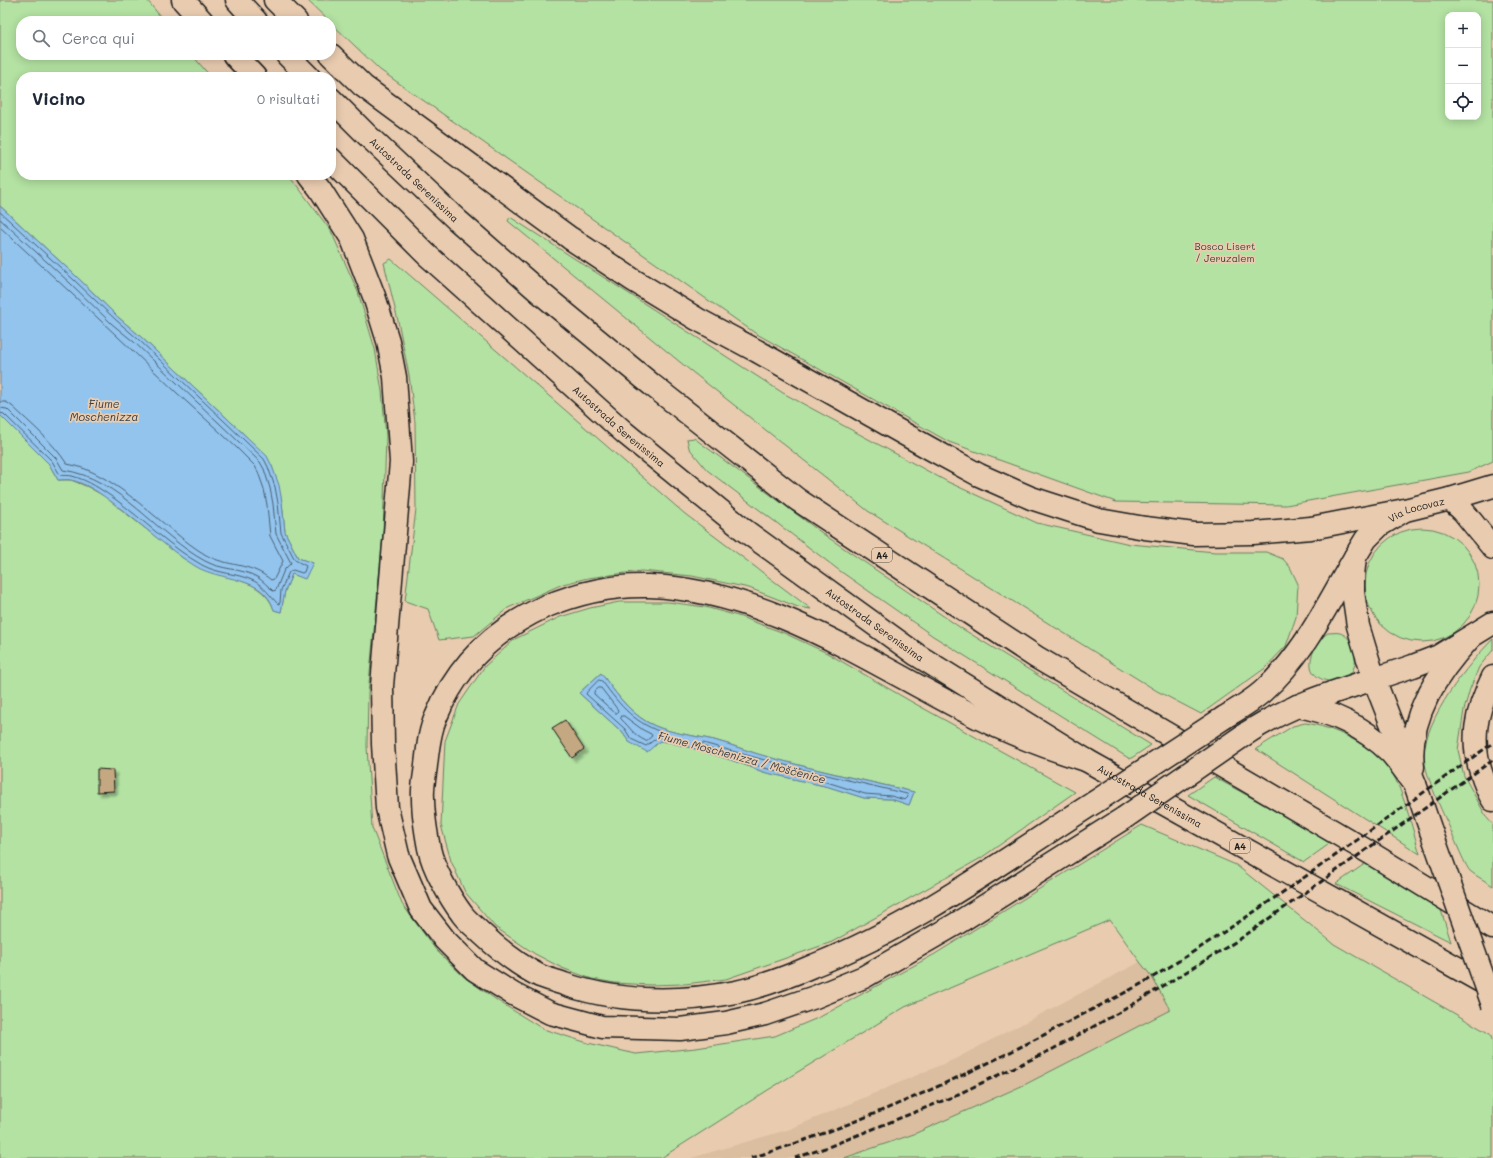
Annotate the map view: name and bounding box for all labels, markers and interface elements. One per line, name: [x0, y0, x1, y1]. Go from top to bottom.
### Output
map controls: [1445, 12, 1481, 120]
button: +: [1445, 12, 1481, 48]
search box: [16, 16, 336, 60]
icon: search: [30, 27, 52, 49]
text: Cerca qui: [62, 28, 135, 48]
button: −: [1445, 48, 1481, 84]
button: locate: [1445, 84, 1481, 120]
text: Vicino: [32, 87, 85, 109]
text: 0 risultati: [257, 90, 320, 107]
street label: Autostrada Serenissima: [367, 134, 462, 225]
park label: Bosco Lisert / Jeruzalem: [1195, 239, 1255, 265]
street label: Autostrada Serenissima: [570, 382, 668, 470]
water label: Fiume Moschenizza: [70, 396, 138, 424]
street label: Via Locovaz: [1385, 494, 1446, 526]
road number: A4: [872, 548, 892, 562]
street label: Autostrada Serenissima: [823, 584, 927, 665]
water label: Fiume Moschenizza / Moščenice: [657, 727, 828, 787]
street label: Autostrada Serenissima: [1095, 761, 1205, 831]
road number: A4: [1230, 839, 1250, 853]

